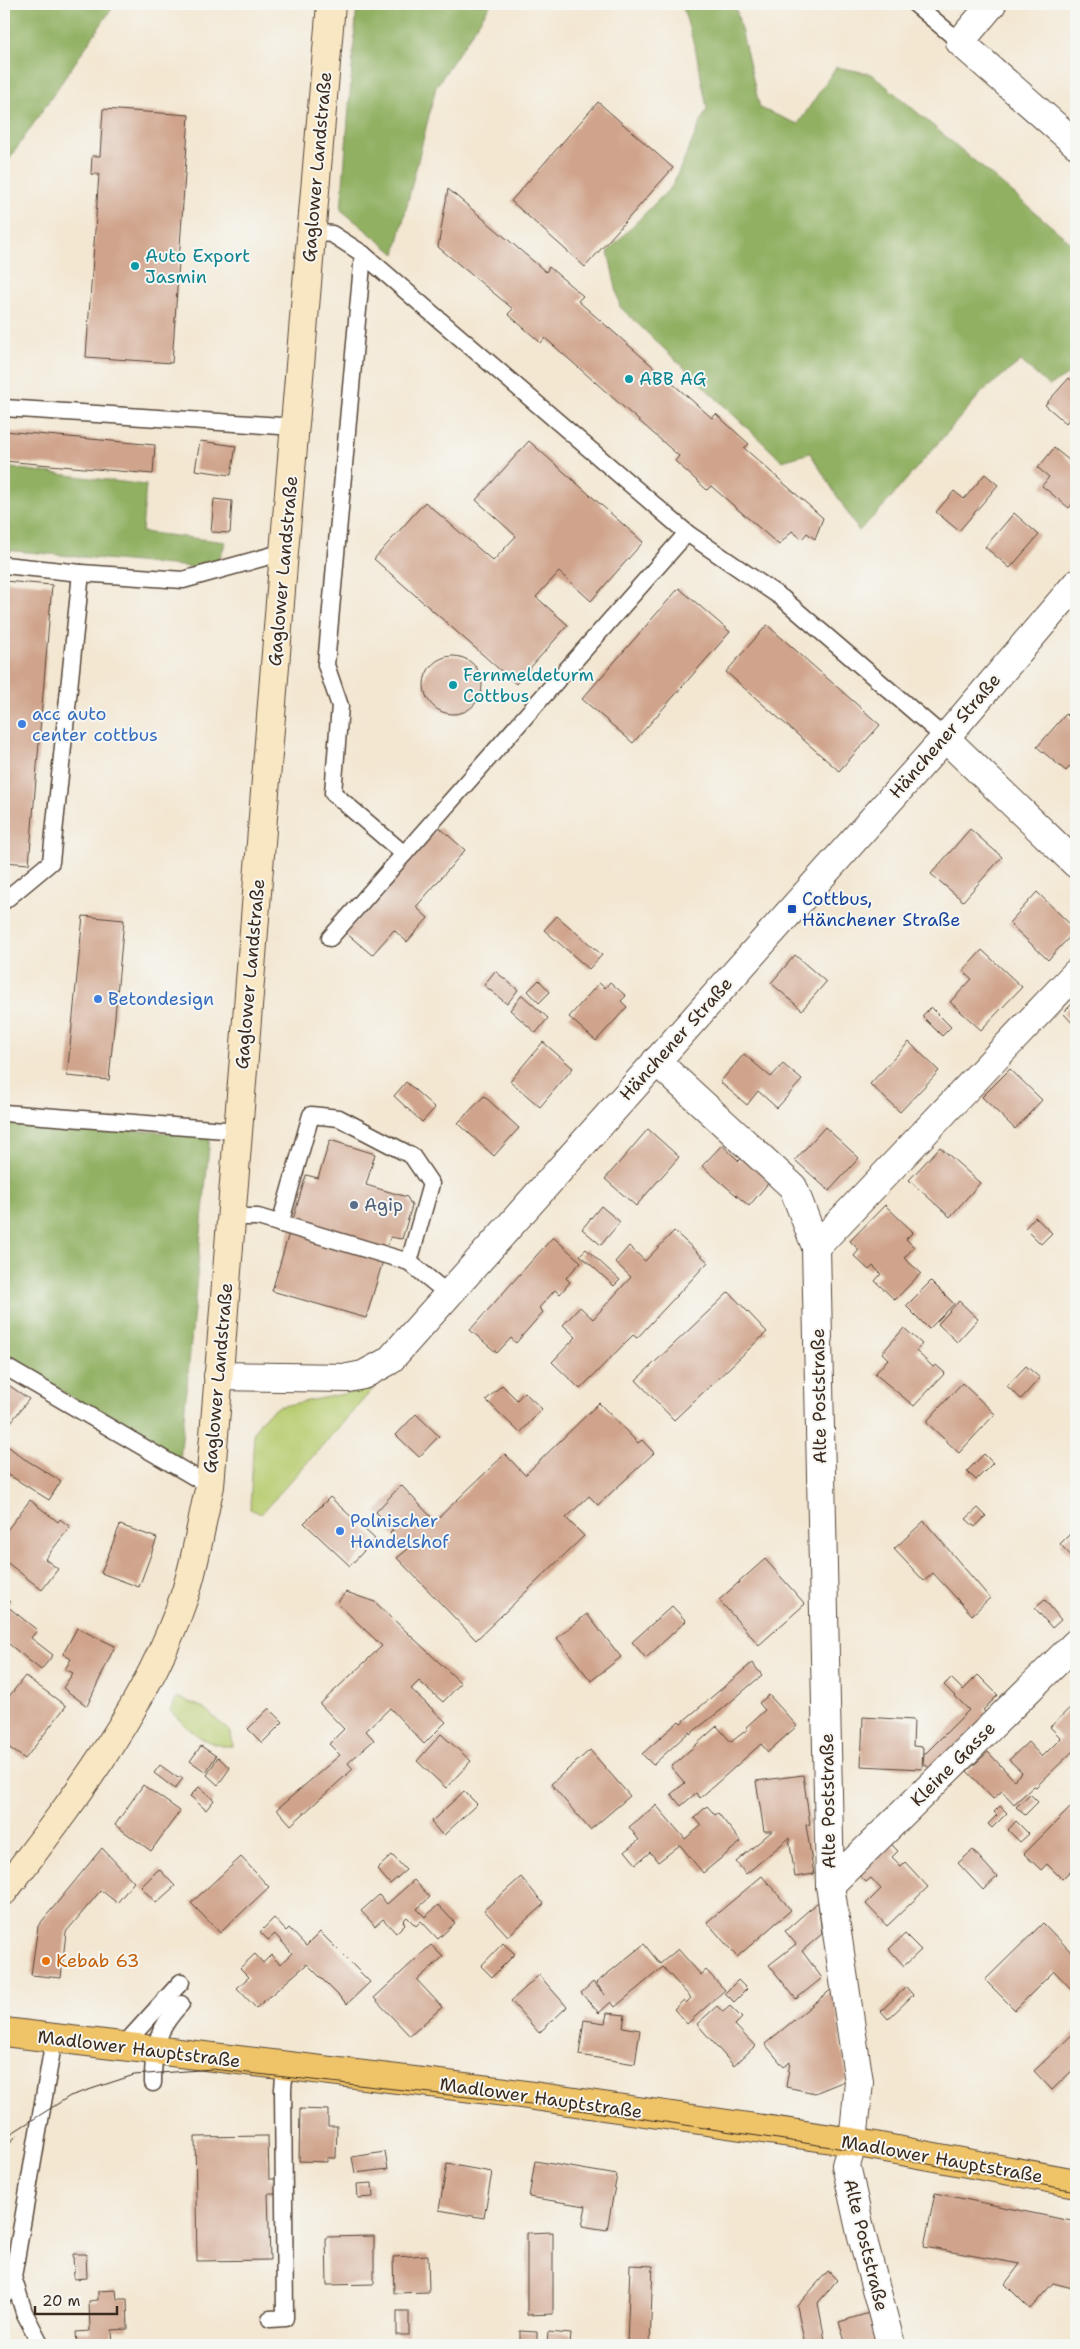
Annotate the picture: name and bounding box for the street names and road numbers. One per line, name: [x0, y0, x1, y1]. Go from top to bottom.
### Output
street label: Gaglower Landstraße: [297, 71, 337, 263]
street label: Gaglower Landstraße: [263, 475, 303, 667]
street label: Hänchener Straße: [884, 668, 1006, 804]
street label: Gaglower Landstraße: [230, 878, 270, 1070]
street label: Hänchener Straße: [614, 972, 738, 1106]
street label: Gaglower Landstraße: [198, 1282, 238, 1474]
street label: Alte Poststraße: [806, 1328, 832, 1464]
street label: Kleine Gasse: [905, 1716, 1001, 1812]
street label: Alte Poststraße: [815, 1733, 841, 1869]
street label: Madlower Hauptstraße: [36, 2025, 242, 2073]
street label: Madlower Hauptstraße: [438, 2072, 644, 2124]
street label: Madlower Hauptstraße: [839, 2129, 1045, 2189]
street label: Alte Poststraße: [838, 2176, 894, 2314]

